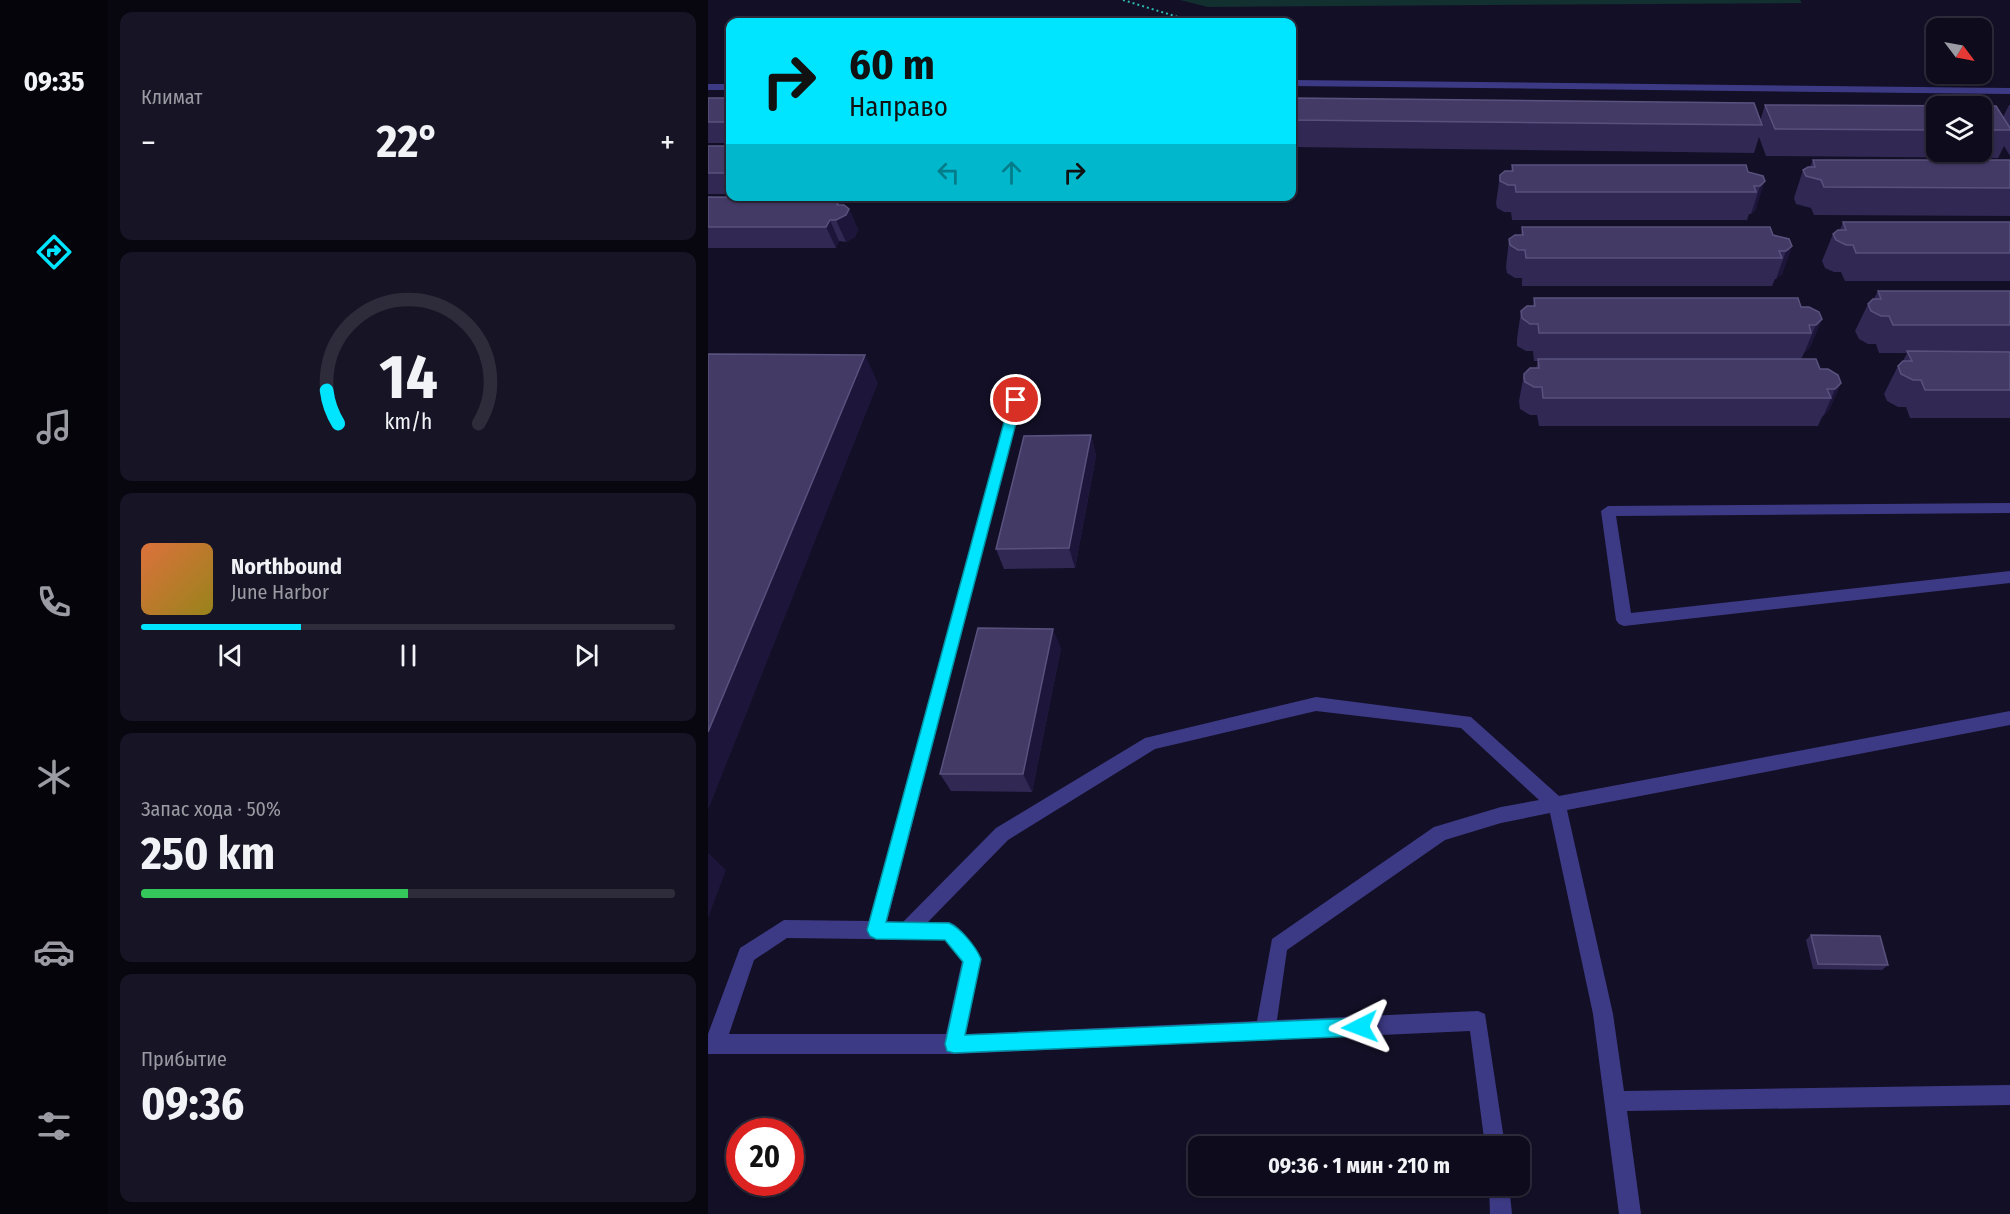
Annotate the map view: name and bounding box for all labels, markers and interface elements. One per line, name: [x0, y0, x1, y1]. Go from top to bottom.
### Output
north arrow: [1926, 18, 1992, 84]
map controls: [1926, 18, 1992, 162]
text: 60 m: [849, 40, 935, 90]
icon: right: [750, 42, 828, 120]
text: 09:35: [23, 66, 85, 98]
text: Климат: [141, 85, 202, 109]
text: Направо: [849, 91, 948, 123]
button: layers: [1926, 96, 1992, 162]
text: 22°: [377, 115, 439, 169]
text: −: [141, 123, 156, 163]
text: +: [660, 123, 675, 163]
icon: left: [932, 156, 965, 189]
icon: ahead: [995, 156, 1028, 189]
icon: right: [1058, 156, 1091, 189]
icon: directions: [33, 231, 75, 273]
text: 14: [379, 340, 437, 415]
pin: [990, 374, 1041, 425]
icon: arrive: [999, 383, 1032, 416]
icon: music: [33, 406, 75, 448]
text: km/h: [384, 409, 432, 435]
text: Northbound: [231, 553, 342, 580]
text: June Harbor: [231, 580, 329, 604]
icon: phone: [33, 581, 75, 623]
icon: previous: [214, 639, 247, 672]
icon: pause: [392, 639, 425, 672]
icon: next: [570, 639, 603, 672]
icon: climate: [33, 756, 75, 798]
text: Запас хода · 50%: [141, 797, 281, 821]
text: 250 km: [141, 827, 275, 881]
icon: car: [33, 931, 75, 973]
position arrow: [1328, 995, 1392, 1059]
text: Прибытие: [141, 1047, 227, 1071]
text: 09:36: [141, 1077, 244, 1131]
icon: filters: [33, 1105, 75, 1147]
speed limit sign: 20: [726, 1118, 804, 1196]
text: 09:36 · 1 мин · 210 m: [1268, 1152, 1450, 1179]

